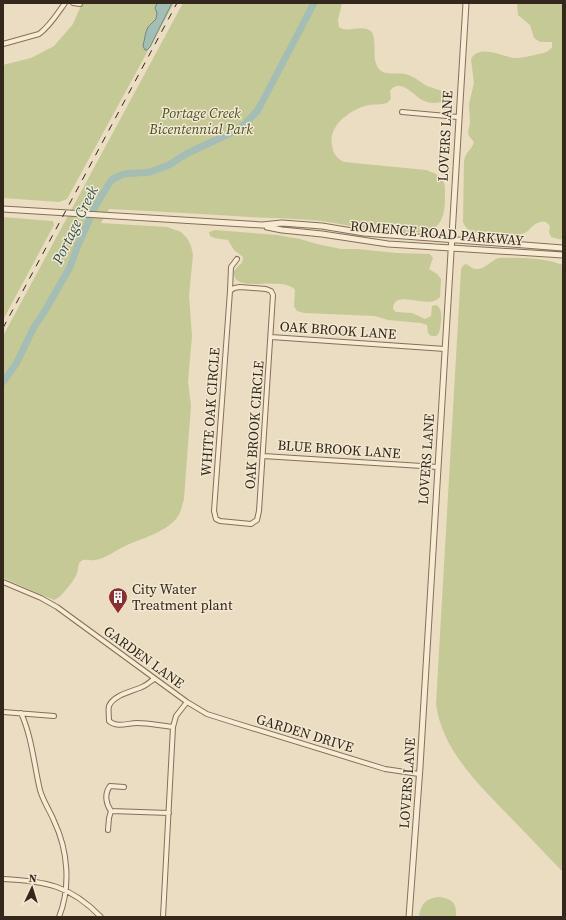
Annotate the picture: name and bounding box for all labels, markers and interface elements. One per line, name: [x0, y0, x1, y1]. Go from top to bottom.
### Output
street label: LOVERS LANE: [433, 90, 457, 182]
park label: Portage Creek Bicentennial Park: [148, 103, 253, 139]
water label: Portage Creek: [46, 181, 103, 268]
street label: ROMENCE ROAD PARKWAY: [349, 215, 525, 251]
street label: OAK BROOK LANE: [279, 316, 397, 344]
street label: WHITE OAK CIRCLE: [196, 347, 224, 477]
street label: OAK BROOK CIRCLE: [240, 360, 268, 490]
street label: LOVERS LANE: [413, 413, 439, 505]
street label: BLUE BROOK LANE: [277, 435, 401, 463]
place label: City Water Treatment plant: [132, 579, 233, 615]
building icon: City Water Treatment plant: [107, 586, 129, 614]
street label: GARDEN LANE: [100, 621, 188, 693]
street label: GARDEN DRIVE: [254, 709, 356, 757]
street label: LOVERS LANE: [394, 737, 420, 829]
north arrow: [12, 868, 52, 908]
text: N: [28, 871, 37, 886]

